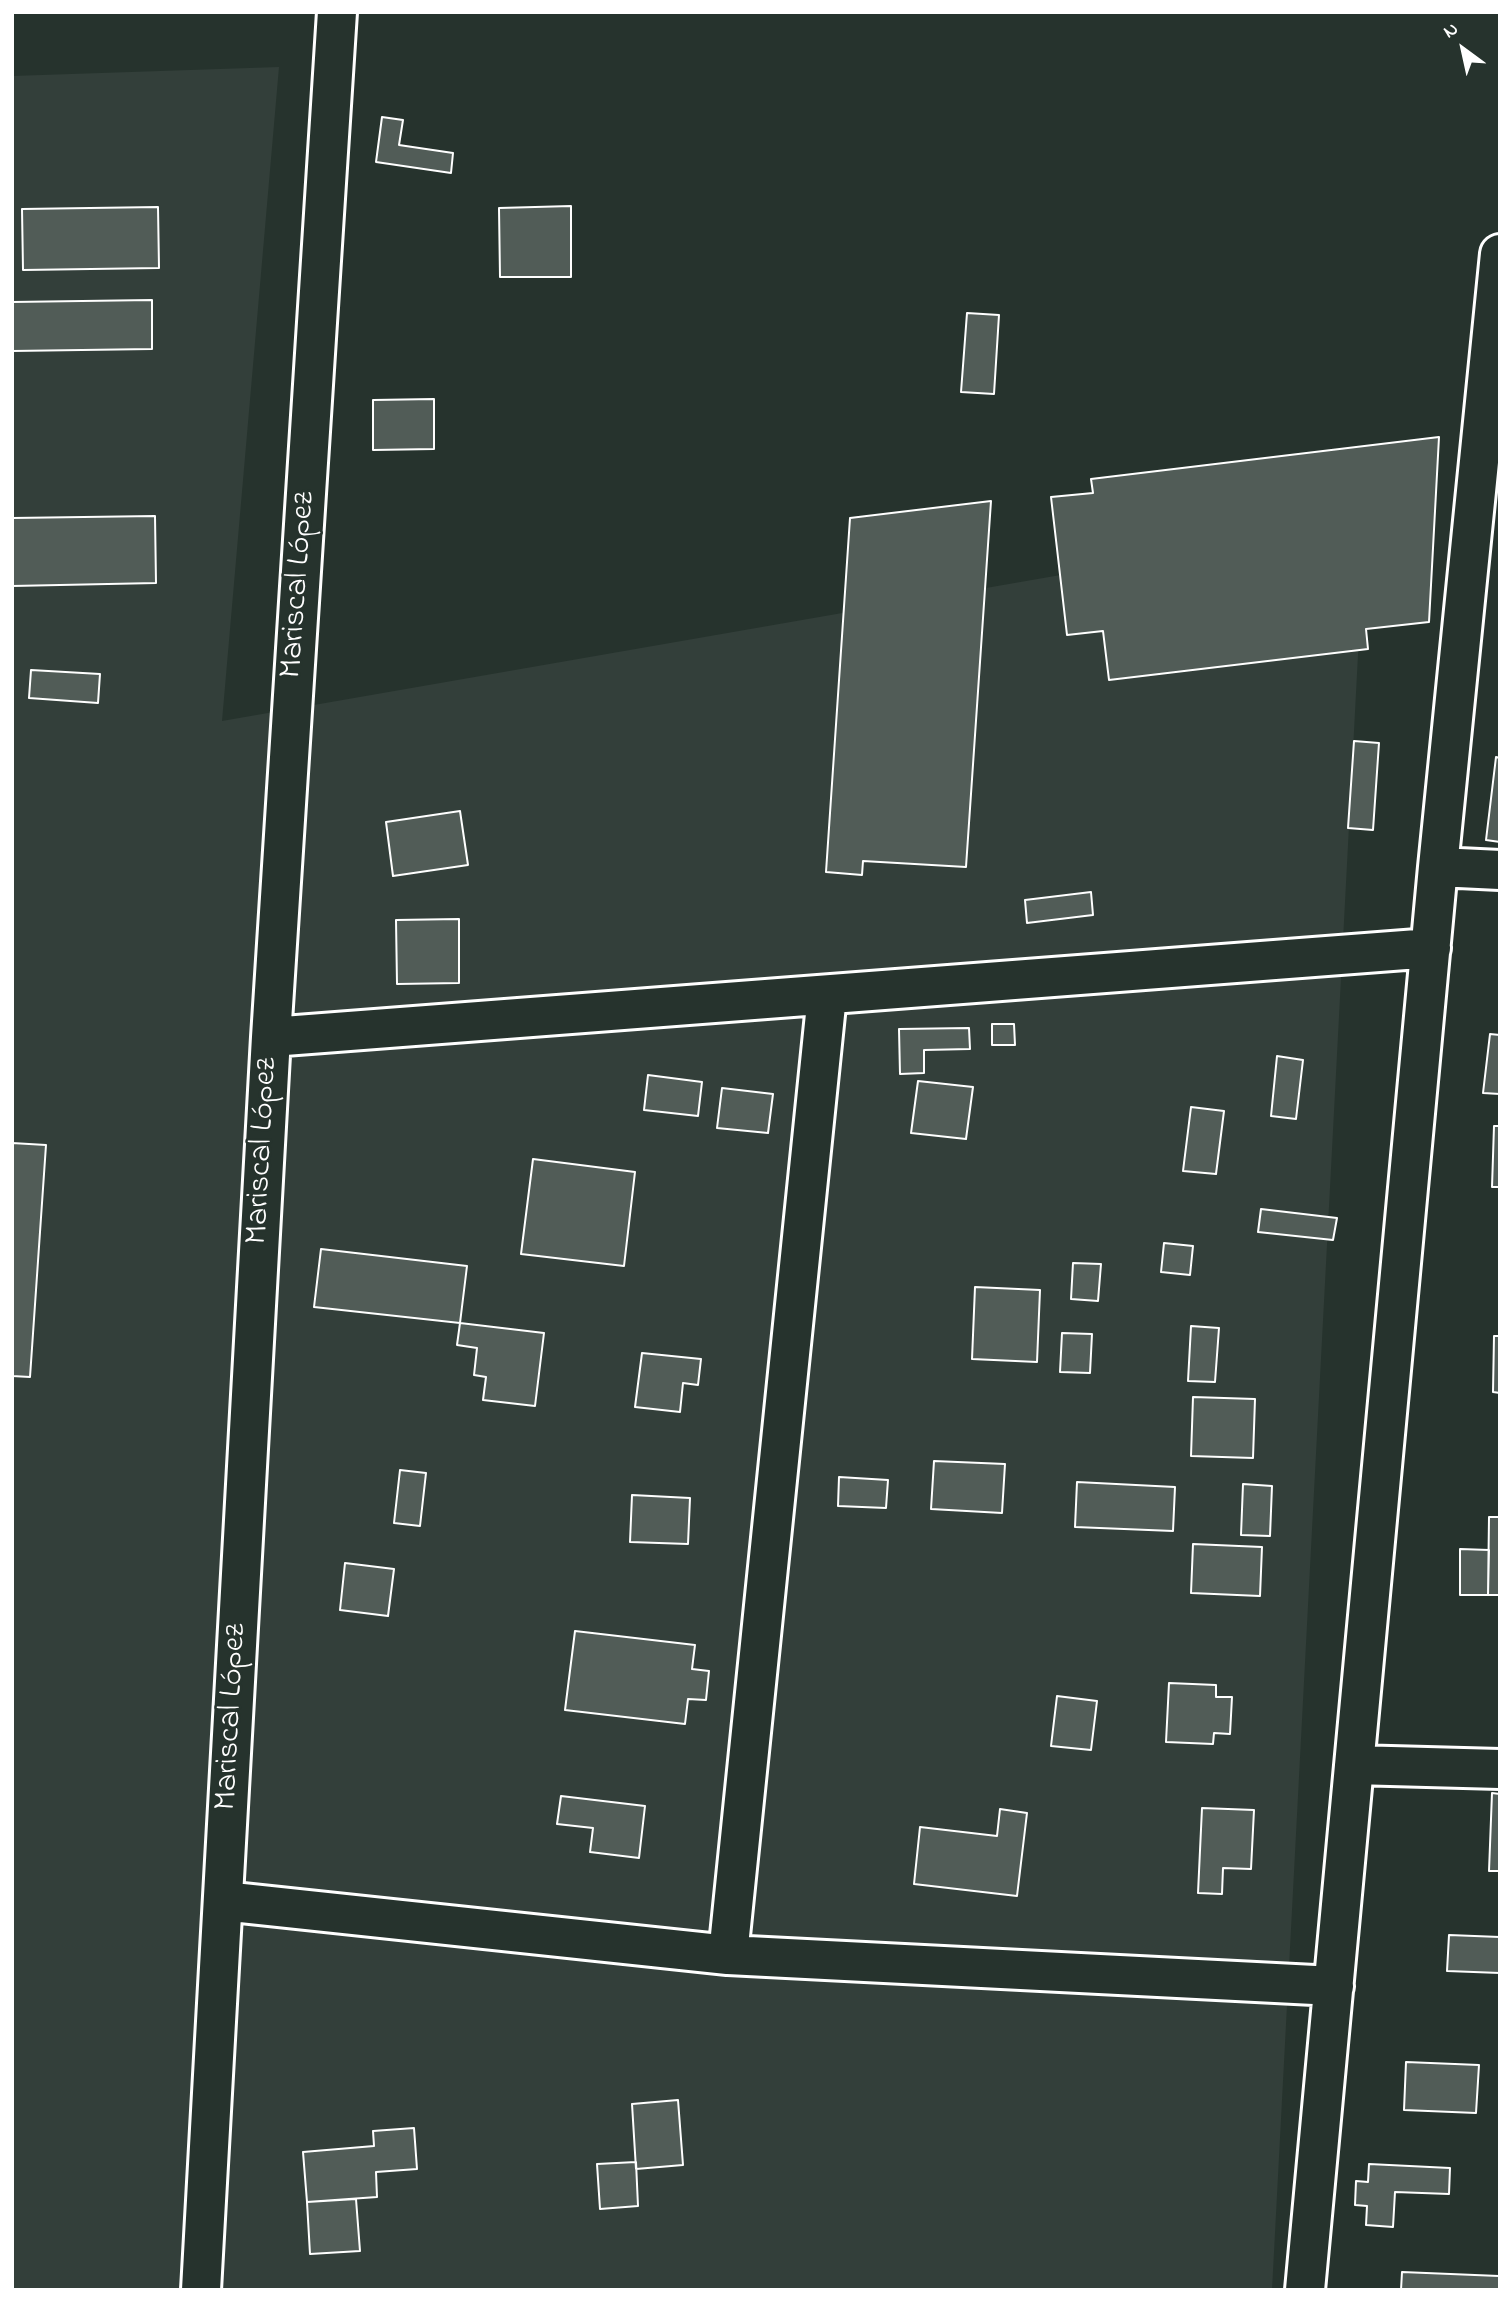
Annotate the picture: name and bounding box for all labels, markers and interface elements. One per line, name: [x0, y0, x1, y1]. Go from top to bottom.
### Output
north arrow: [1428, 14, 1498, 84]
text: N: [1439, 16, 1464, 46]
street label: Mariscal López: [274, 490, 326, 680]
street label: Mariscal López: [240, 1057, 288, 1245]
street label: Mariscal López: [209, 1623, 257, 1811]

